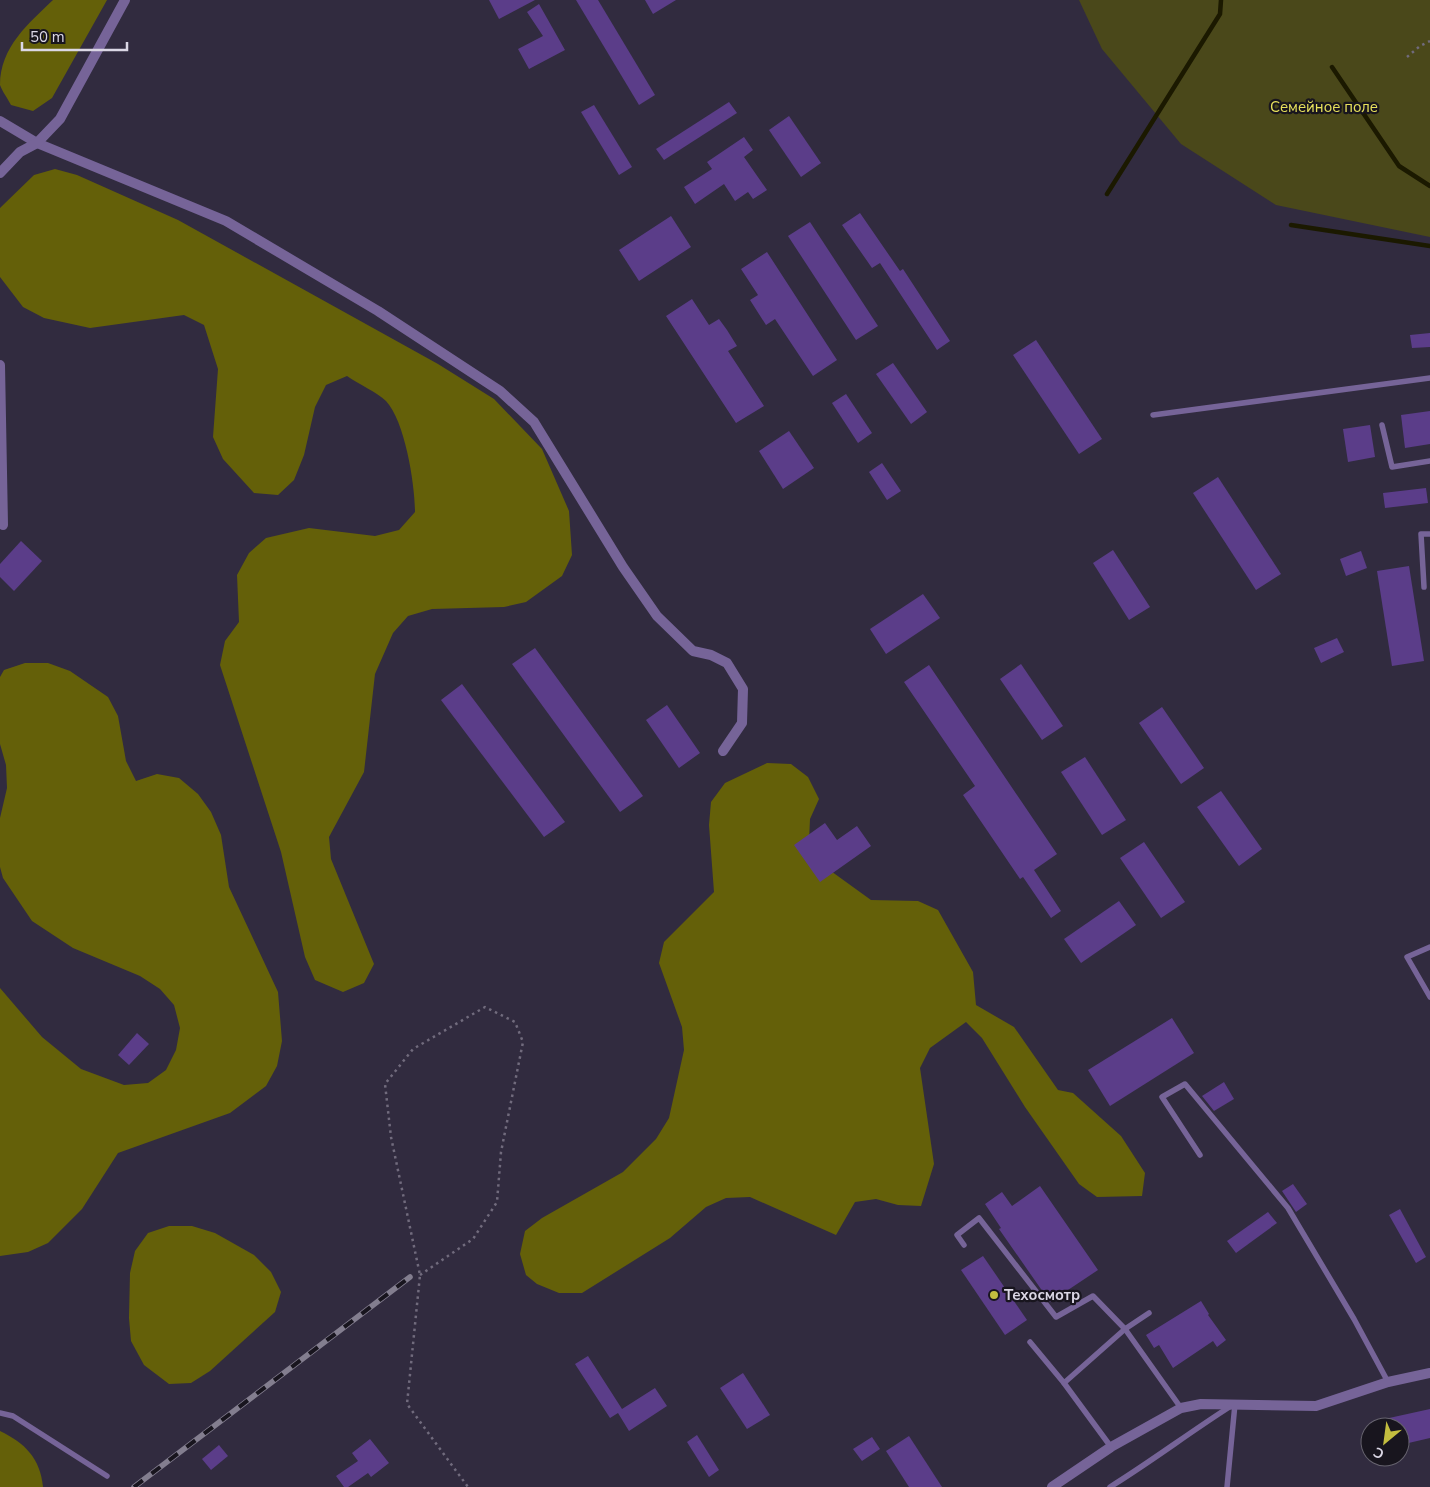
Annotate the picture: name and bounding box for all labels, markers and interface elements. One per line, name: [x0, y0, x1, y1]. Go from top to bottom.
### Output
scale bar: [22, 20, 128, 52]
text: 50 m: [30, 27, 65, 47]
park label: Семейное поле: [1270, 97, 1378, 117]
place label: Техосмотр: [1004, 1285, 1080, 1305]
marker: Техосмотр: [988, 1289, 1000, 1301]
north arrow: [1360, 1417, 1410, 1467]
text: С: [1370, 1442, 1388, 1464]

